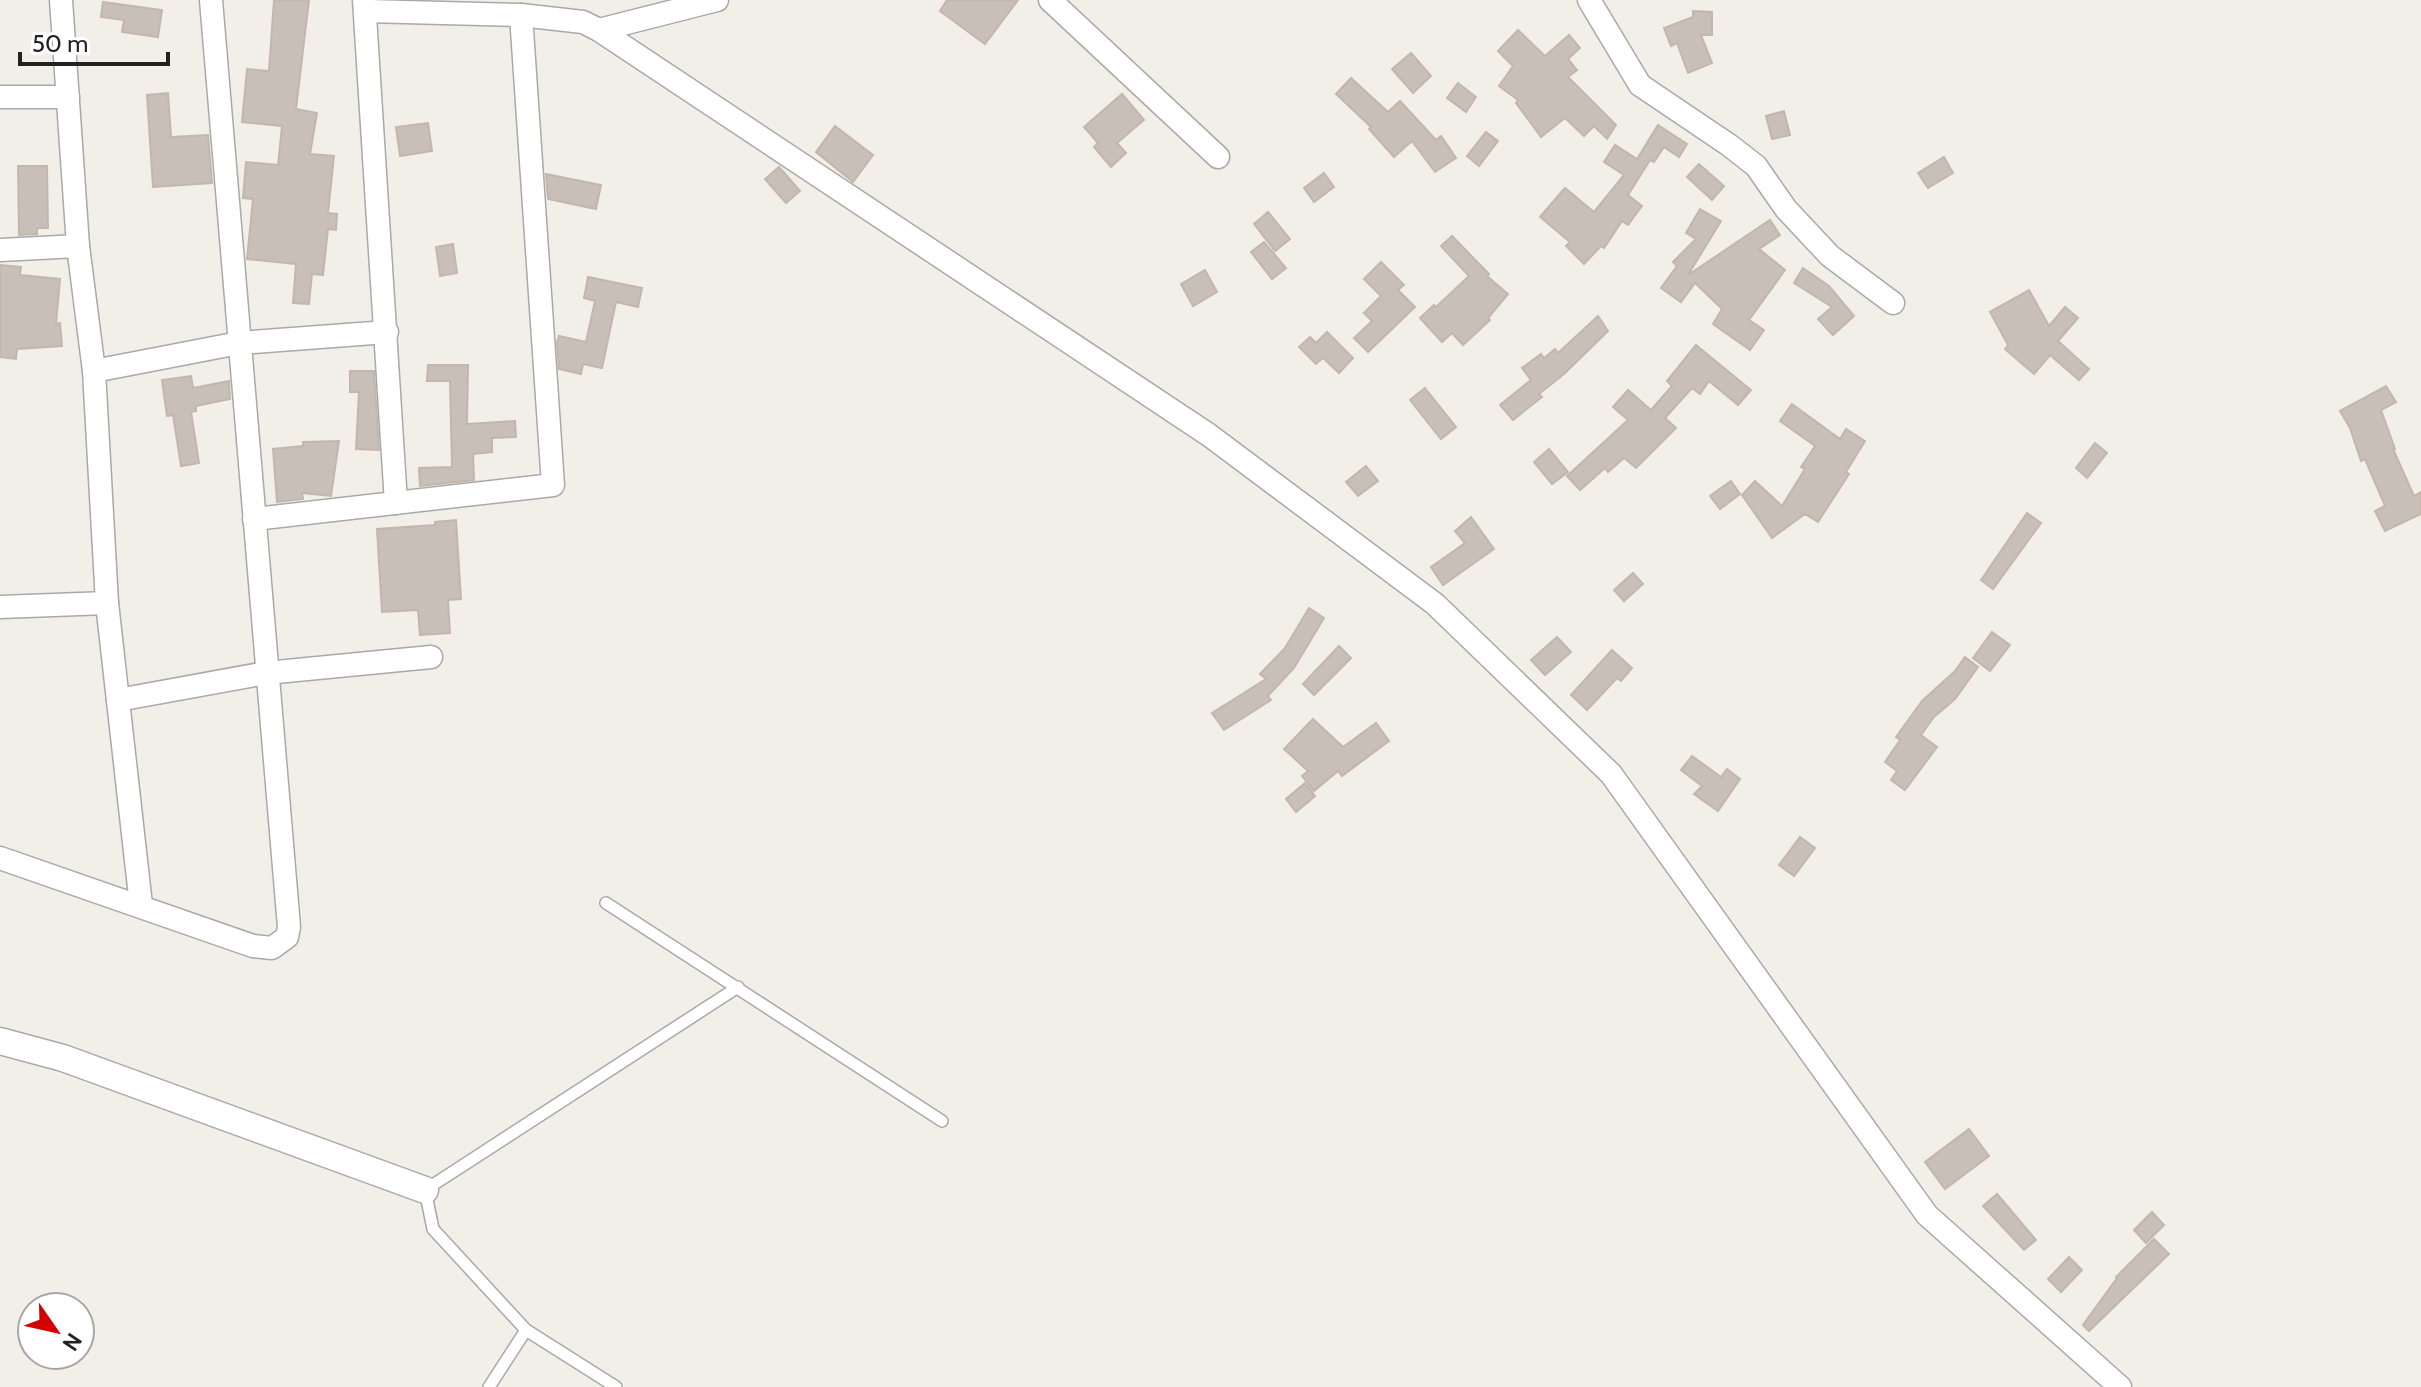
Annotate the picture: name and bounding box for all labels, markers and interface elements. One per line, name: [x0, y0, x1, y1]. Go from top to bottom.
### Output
scale bar: [20, 16, 168, 66]
text: 50 m: [32, 29, 88, 58]
north arrow: [16, 1291, 96, 1371]
text: N: [57, 1328, 88, 1356]

